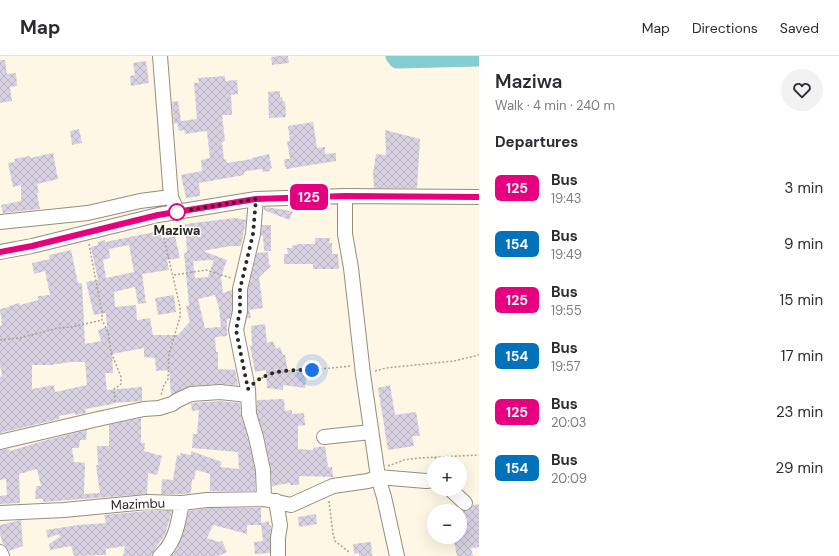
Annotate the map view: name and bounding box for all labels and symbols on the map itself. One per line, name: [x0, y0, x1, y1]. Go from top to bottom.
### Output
line badge: 125: [286, 184, 332, 210]
marker: Maziwa: [168, 203, 186, 221]
place label: Maziwa: [153, 222, 201, 239]
your location: [302, 360, 322, 380]
street label: Mazimbu: [111, 495, 165, 513]

